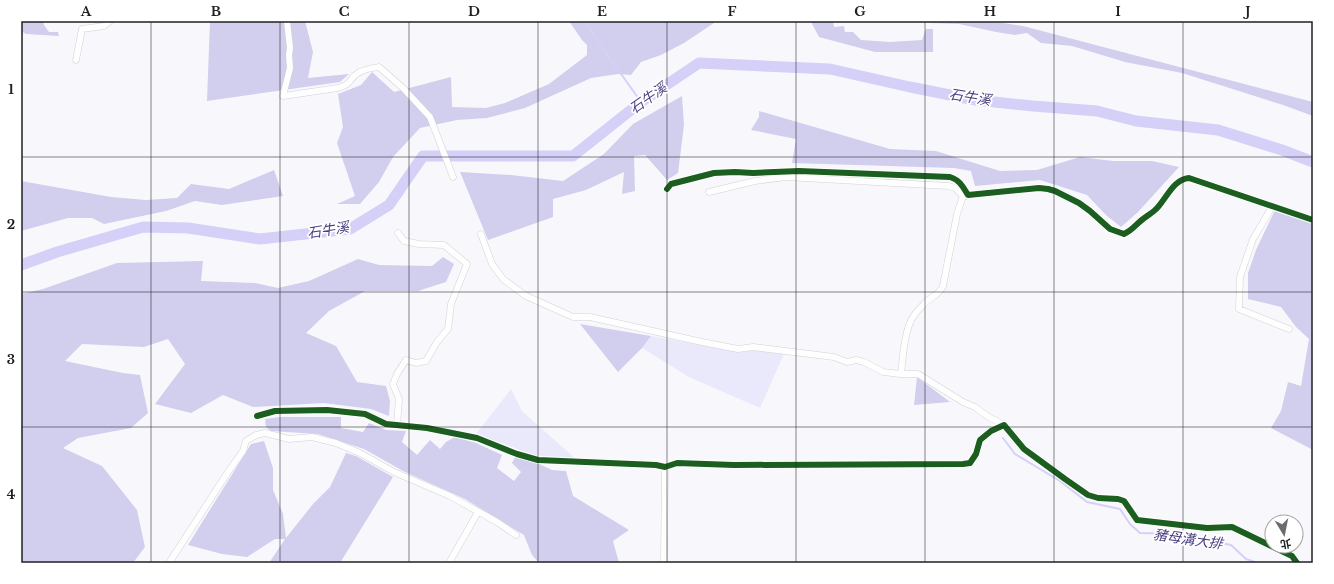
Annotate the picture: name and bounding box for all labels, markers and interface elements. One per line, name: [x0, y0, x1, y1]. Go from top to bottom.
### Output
text: A: [80, 3, 92, 20]
text: B: [211, 3, 221, 20]
text: C: [339, 3, 350, 20]
text: D: [468, 3, 480, 20]
text: E: [597, 3, 607, 20]
text: F: [728, 3, 737, 20]
text: G: [854, 3, 866, 20]
text: H: [984, 3, 996, 20]
text: I: [1115, 3, 1121, 20]
text: J: [1242, 3, 1251, 20]
water label: 石牛溪: [626, 77, 672, 117]
text: 1: [8, 81, 14, 98]
water label: 石牛溪: [948, 85, 994, 109]
text: 2: [7, 216, 15, 233]
water label: 石牛溪: [306, 218, 352, 242]
text: 3: [7, 351, 15, 368]
text: 4: [7, 486, 16, 503]
north arrow: [1264, 514, 1304, 554]
water label: 豬母溝大排: [1152, 525, 1226, 553]
text: 北: [1279, 536, 1292, 552]

